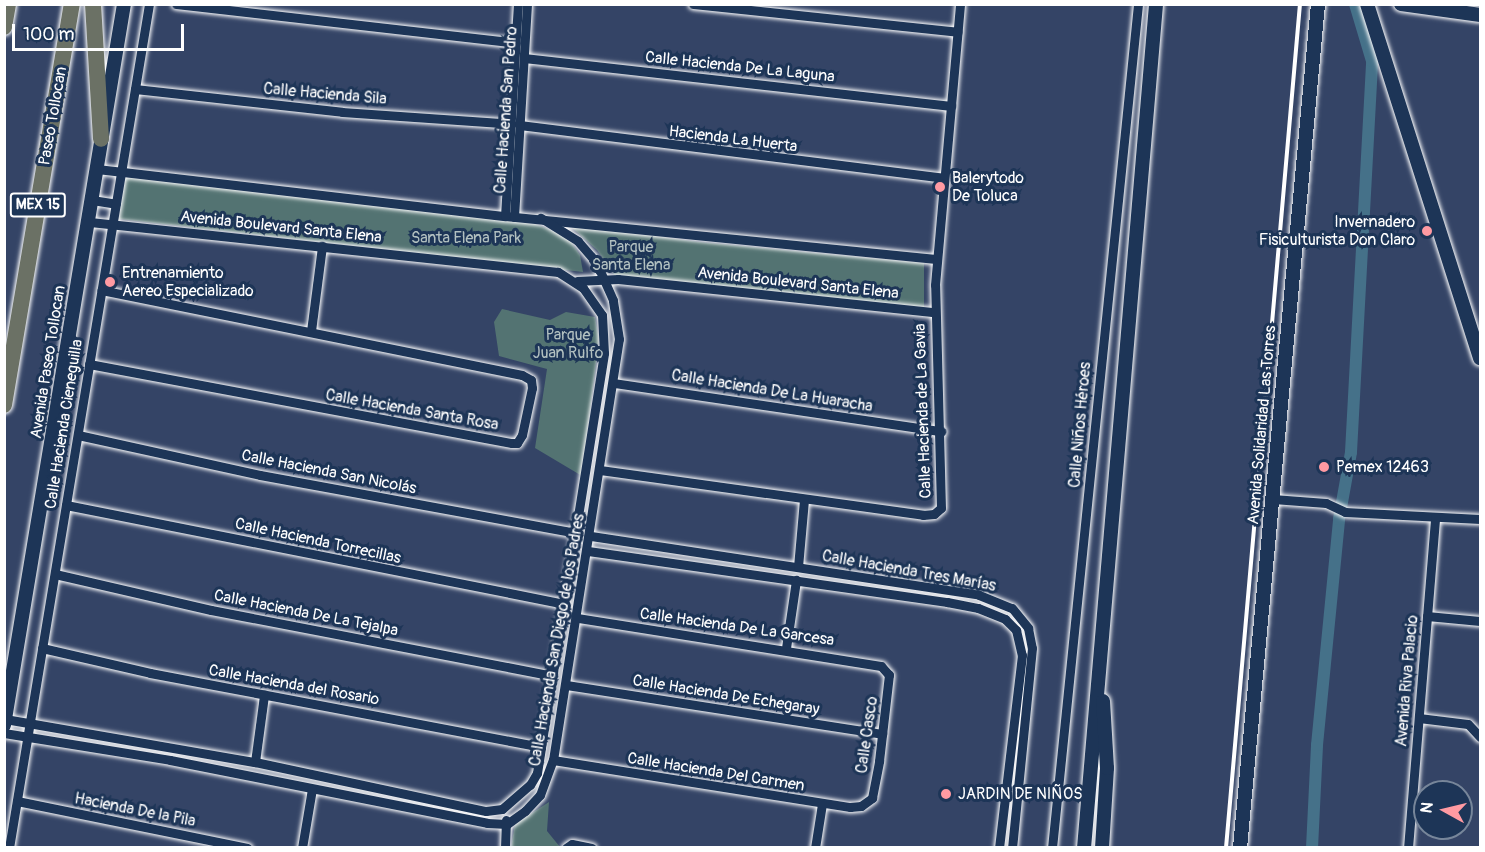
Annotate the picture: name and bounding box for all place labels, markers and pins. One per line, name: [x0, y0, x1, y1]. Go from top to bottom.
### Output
place label: Balerytodo De Toluca: [952, 168, 1024, 206]
marker: Balerytodo De Toluca: [933, 180, 947, 194]
place label: Invernadero Fisiculturista Don Claro: [1259, 212, 1415, 250]
marker: Invernadero Fisiculturista Don Claro: [1420, 224, 1434, 238]
place label: Entrenamiento Aereo Especializado: [122, 263, 253, 301]
marker: Entrenamiento Aereo Especializado: [103, 275, 117, 289]
place label: Pemex 12463: [1336, 457, 1429, 477]
marker: Pemex 12463: [1317, 460, 1331, 474]
place label: JARDIN DE NIÑOS: [958, 784, 1083, 804]
marker: JARDIN DE NIÑOS: [939, 787, 953, 801]

